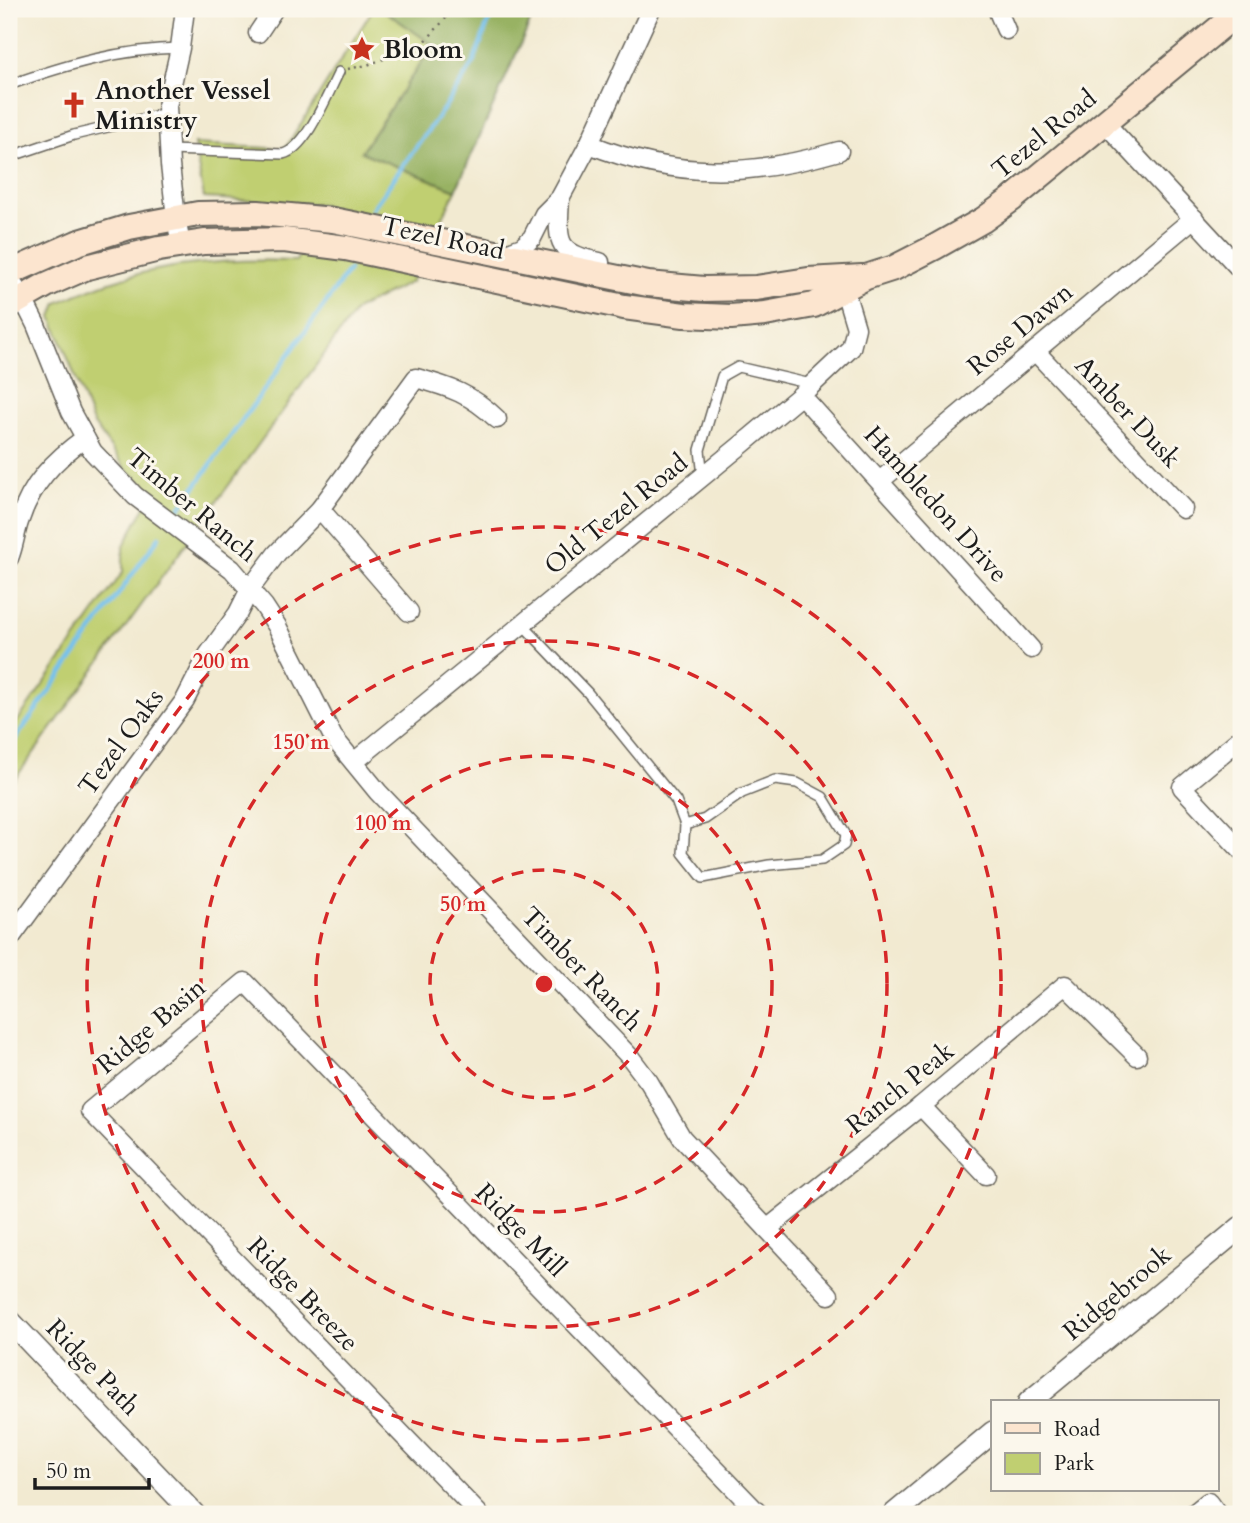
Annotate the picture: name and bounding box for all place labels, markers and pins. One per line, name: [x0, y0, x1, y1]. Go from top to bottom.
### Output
place label: Bloom: [383, 32, 463, 67]
place icon: Bloom: [347, 34, 377, 64]
place label: Another Vessel Ministry: [95, 73, 271, 138]
church icon: Another Vessel Ministry: [59, 90, 89, 120]
centre of rings: [532, 972, 556, 996]

